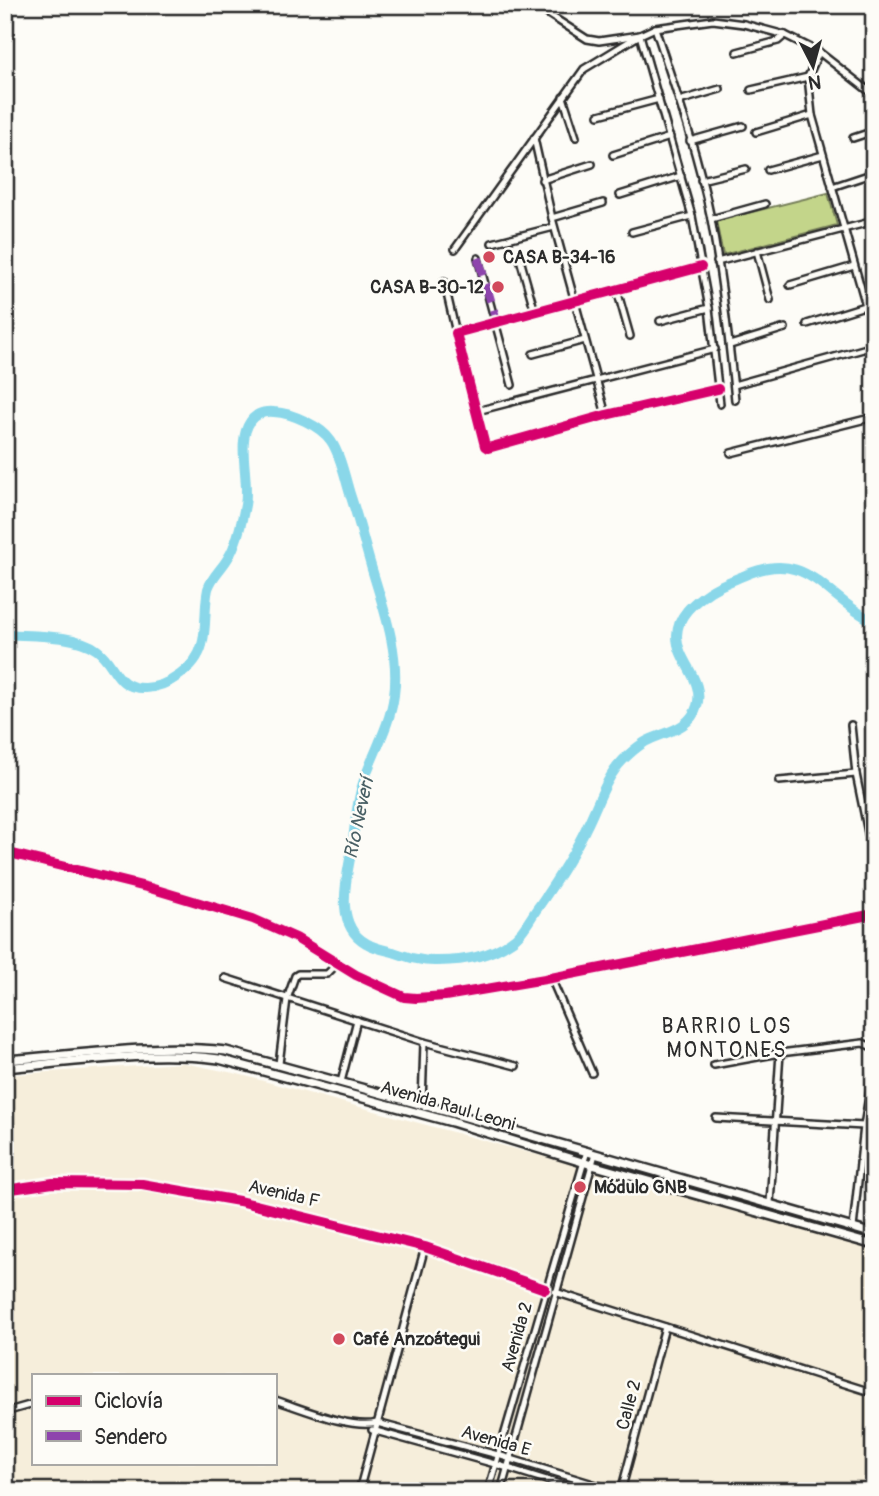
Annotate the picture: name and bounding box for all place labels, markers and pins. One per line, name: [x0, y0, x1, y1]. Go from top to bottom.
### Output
place label: CASA B-34-16: [503, 246, 615, 269]
marker: CASA B-34-16: [481, 249, 497, 265]
place label: CASA B-30-12: [370, 276, 484, 299]
marker: CASA B-30-12: [490, 279, 506, 295]
place label: Módulo GNB: [594, 1176, 687, 1199]
marker: Módulo GNB: [572, 1179, 588, 1195]
place label: Café Anzoátegui: [353, 1328, 480, 1351]
marker: Café Anzoátegui: [331, 1331, 347, 1347]

